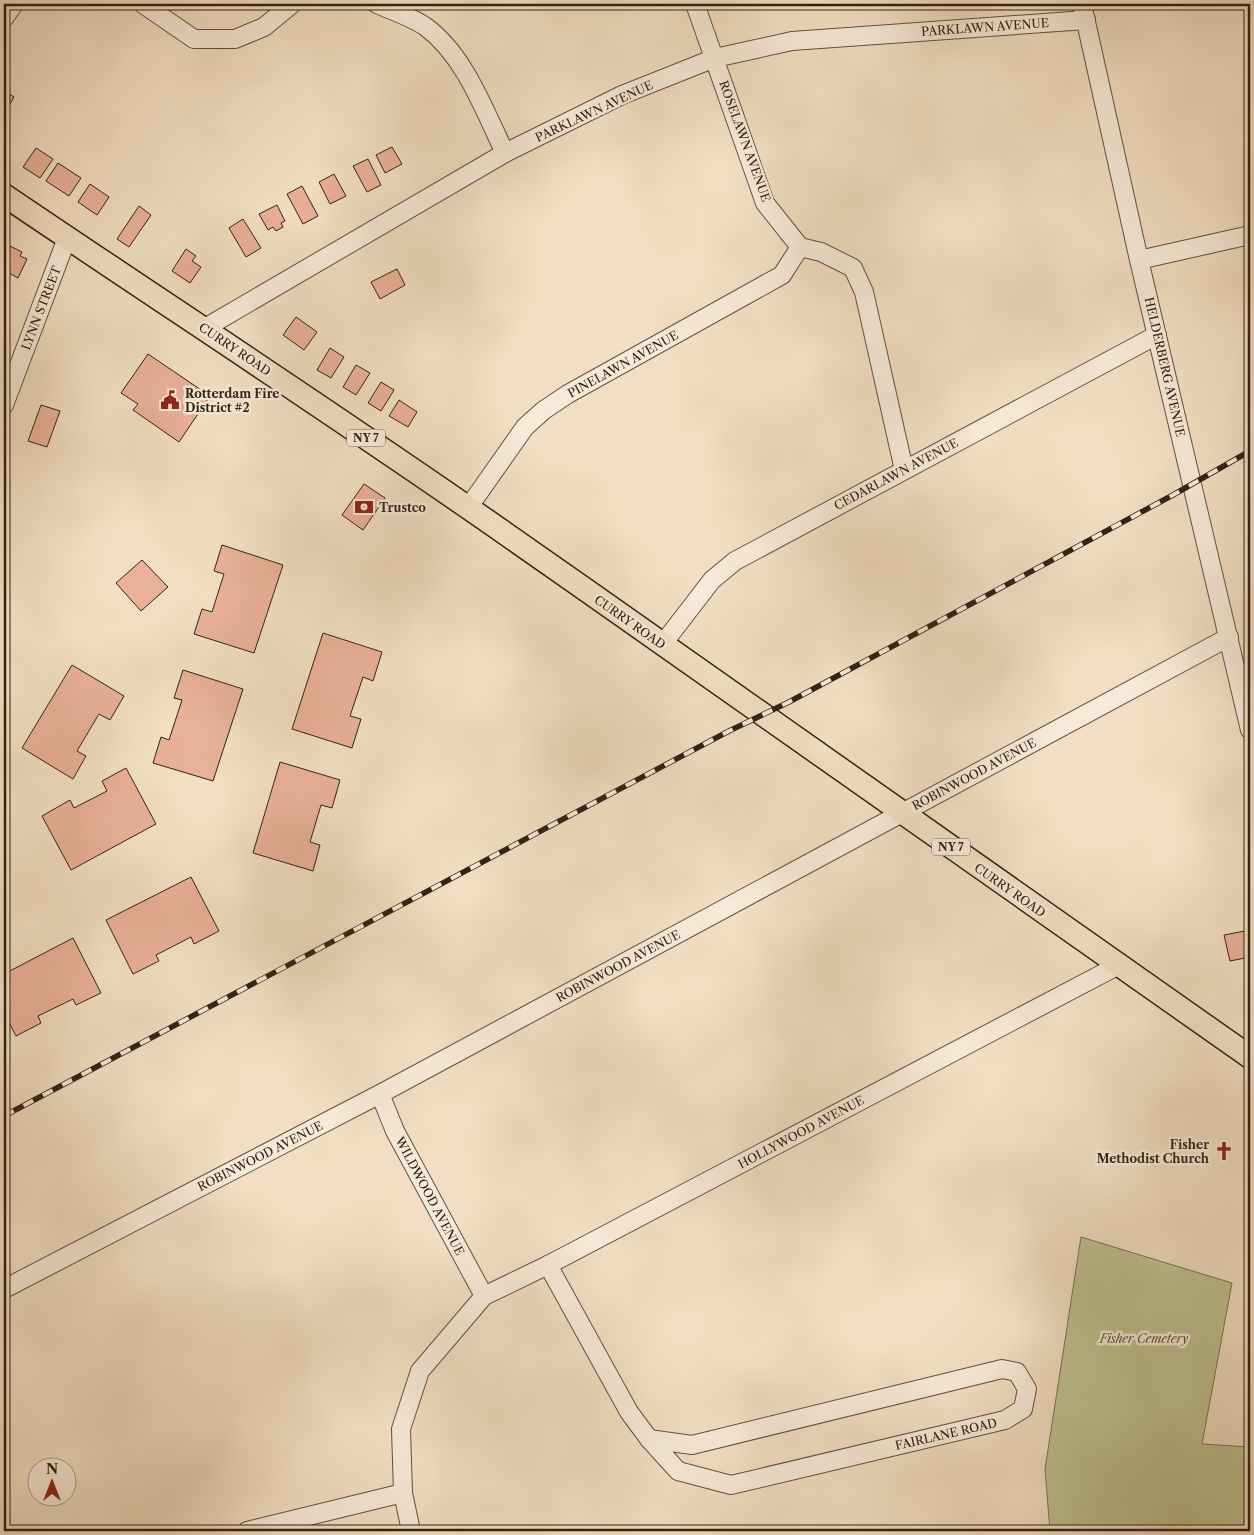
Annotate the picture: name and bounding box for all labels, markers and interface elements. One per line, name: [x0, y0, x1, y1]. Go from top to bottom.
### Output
street label: PARKLAWN AVENUE: [921, 15, 1049, 39]
street label: PARKLAWN AVENUE: [533, 77, 655, 145]
street label: ROSELAWN AVENUE: [716, 78, 774, 204]
street label: LYNN STREET: [18, 264, 64, 352]
street label: HELDERBERG AVENUE: [1142, 296, 1188, 438]
street label: CURRY ROAD: [196, 319, 274, 379]
street label: PINELAWN AVENUE: [565, 327, 681, 401]
place label: Rotterdam Fire District #2: [185, 386, 280, 415]
public building icon: Rotterdam Fire District #2: [159, 389, 181, 411]
road number: NY 7: [347, 429, 385, 446]
street label: CEDARLAWN AVENUE: [831, 435, 961, 513]
bank icon: Trustco: [353, 496, 375, 518]
place label: Trustco: [379, 500, 426, 515]
street label: CURRY ROAD: [591, 592, 669, 652]
street label: ROBINWOOD AVENUE: [909, 735, 1039, 813]
road number: NY 7: [932, 839, 970, 856]
street label: CURRY ROAD: [971, 860, 1049, 920]
street label: ROBINWOOD AVENUE: [553, 927, 683, 1005]
street label: HOLLYWOOD AVENUE: [735, 1092, 867, 1172]
street label: ROBINWOOD AVENUE: [195, 1118, 325, 1194]
street label: WILDWOOD AVENUE: [392, 1133, 468, 1258]
place label: Fisher Methodist Church: [1097, 1137, 1210, 1166]
church icon: Fisher Methodist Church: [1213, 1140, 1235, 1162]
park label: Fisher Cemetery: [1099, 1331, 1188, 1346]
street label: FAIRLANE ROAD: [894, 1415, 999, 1453]
north arrow: [28, 1458, 78, 1508]
text: N: [46, 1460, 58, 1478]

